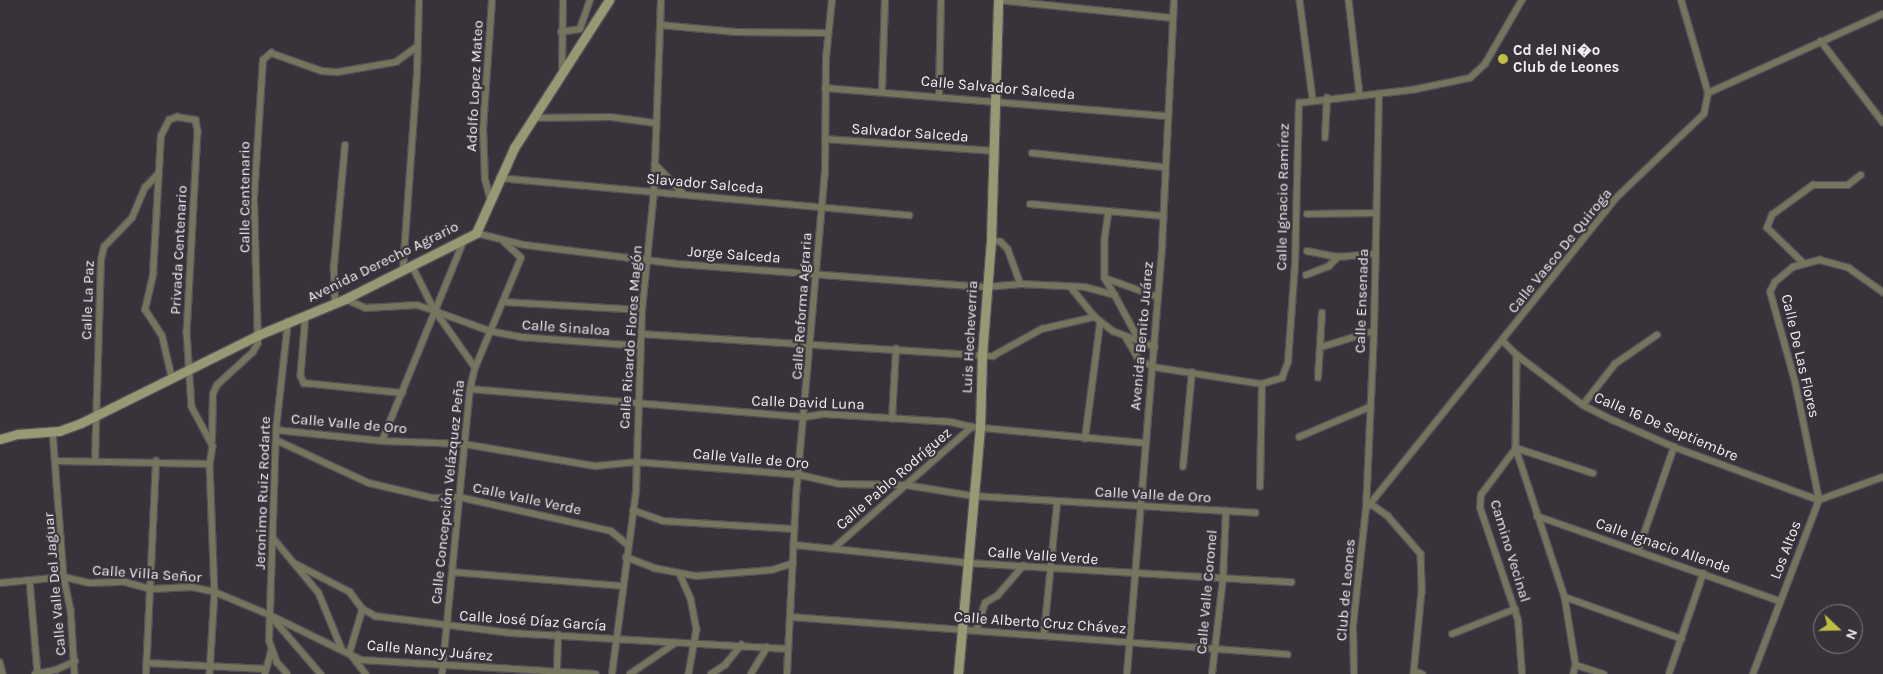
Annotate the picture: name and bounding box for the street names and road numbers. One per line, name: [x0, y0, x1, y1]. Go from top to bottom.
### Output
street label: Adolfo Lopez Mateo: [463, 20, 487, 152]
street label: Calle Salvador Salceda: [920, 72, 1076, 104]
street label: Salvador Salceda: [851, 120, 969, 146]
street label: Calle Ignacio Ramírez: [1273, 123, 1293, 271]
street label: Calle Centenario: [236, 141, 254, 253]
street label: Slavador Salceda: [646, 170, 764, 198]
street label: Privada Centenario: [167, 185, 191, 315]
street label: Calle Vasco De Quiroga: [1504, 185, 1616, 317]
street label: Avenida Derecho Agrario: [305, 218, 461, 306]
street label: Calle Reforma Agraria: [788, 232, 816, 380]
street label: Jorge Salceda: [687, 243, 781, 267]
street label: Calle Ricardo Flores Magón: [616, 244, 646, 430]
street label: Calle Ensenada: [1351, 248, 1373, 354]
street label: Calle La Paz: [78, 260, 98, 340]
street label: Avenida Benito Juárez: [1127, 261, 1157, 411]
street label: Luis Hecheverria: [958, 280, 982, 394]
street label: Calle De Las Flores: [1777, 292, 1823, 420]
street label: Calle Sinaloa: [521, 316, 611, 340]
street label: Calle Concepción Velázquez Peña: [427, 379, 469, 605]
street label: Calle 16 De Septiembre: [1591, 388, 1741, 466]
street label: Calle David Luna: [751, 392, 865, 414]
street label: Calle Valle de Oro: [290, 410, 408, 438]
street label: Jeronimo Ruiz Rodarte: [251, 416, 275, 570]
street label: Calle Pablo Rodríguez: [833, 424, 955, 534]
street label: Calle Valle de Oro: [692, 445, 810, 473]
street label: Calle Valle Verde: [471, 479, 583, 519]
street label: Calle Valle de Oro: [1094, 483, 1212, 507]
street label: Camino Vecinal: [1486, 498, 1534, 604]
street label: Calle Valle Del Jaguar: [40, 512, 70, 656]
street label: Calle Ignacio Allende: [1593, 514, 1733, 578]
street label: Los Altos: [1767, 518, 1805, 582]
street label: Calle Valle Coronel: [1193, 529, 1221, 655]
street label: Club de Leones: [1333, 538, 1359, 642]
street label: Calle Valle Verde: [987, 543, 1099, 569]
street label: Calle Villa Señor: [92, 561, 202, 587]
street label: Calle José Díaz García: [459, 607, 607, 635]
street label: Calle Alberto Cruz Chávez: [953, 608, 1127, 638]
street label: Calle Nancy Juárez: [366, 637, 494, 665]

